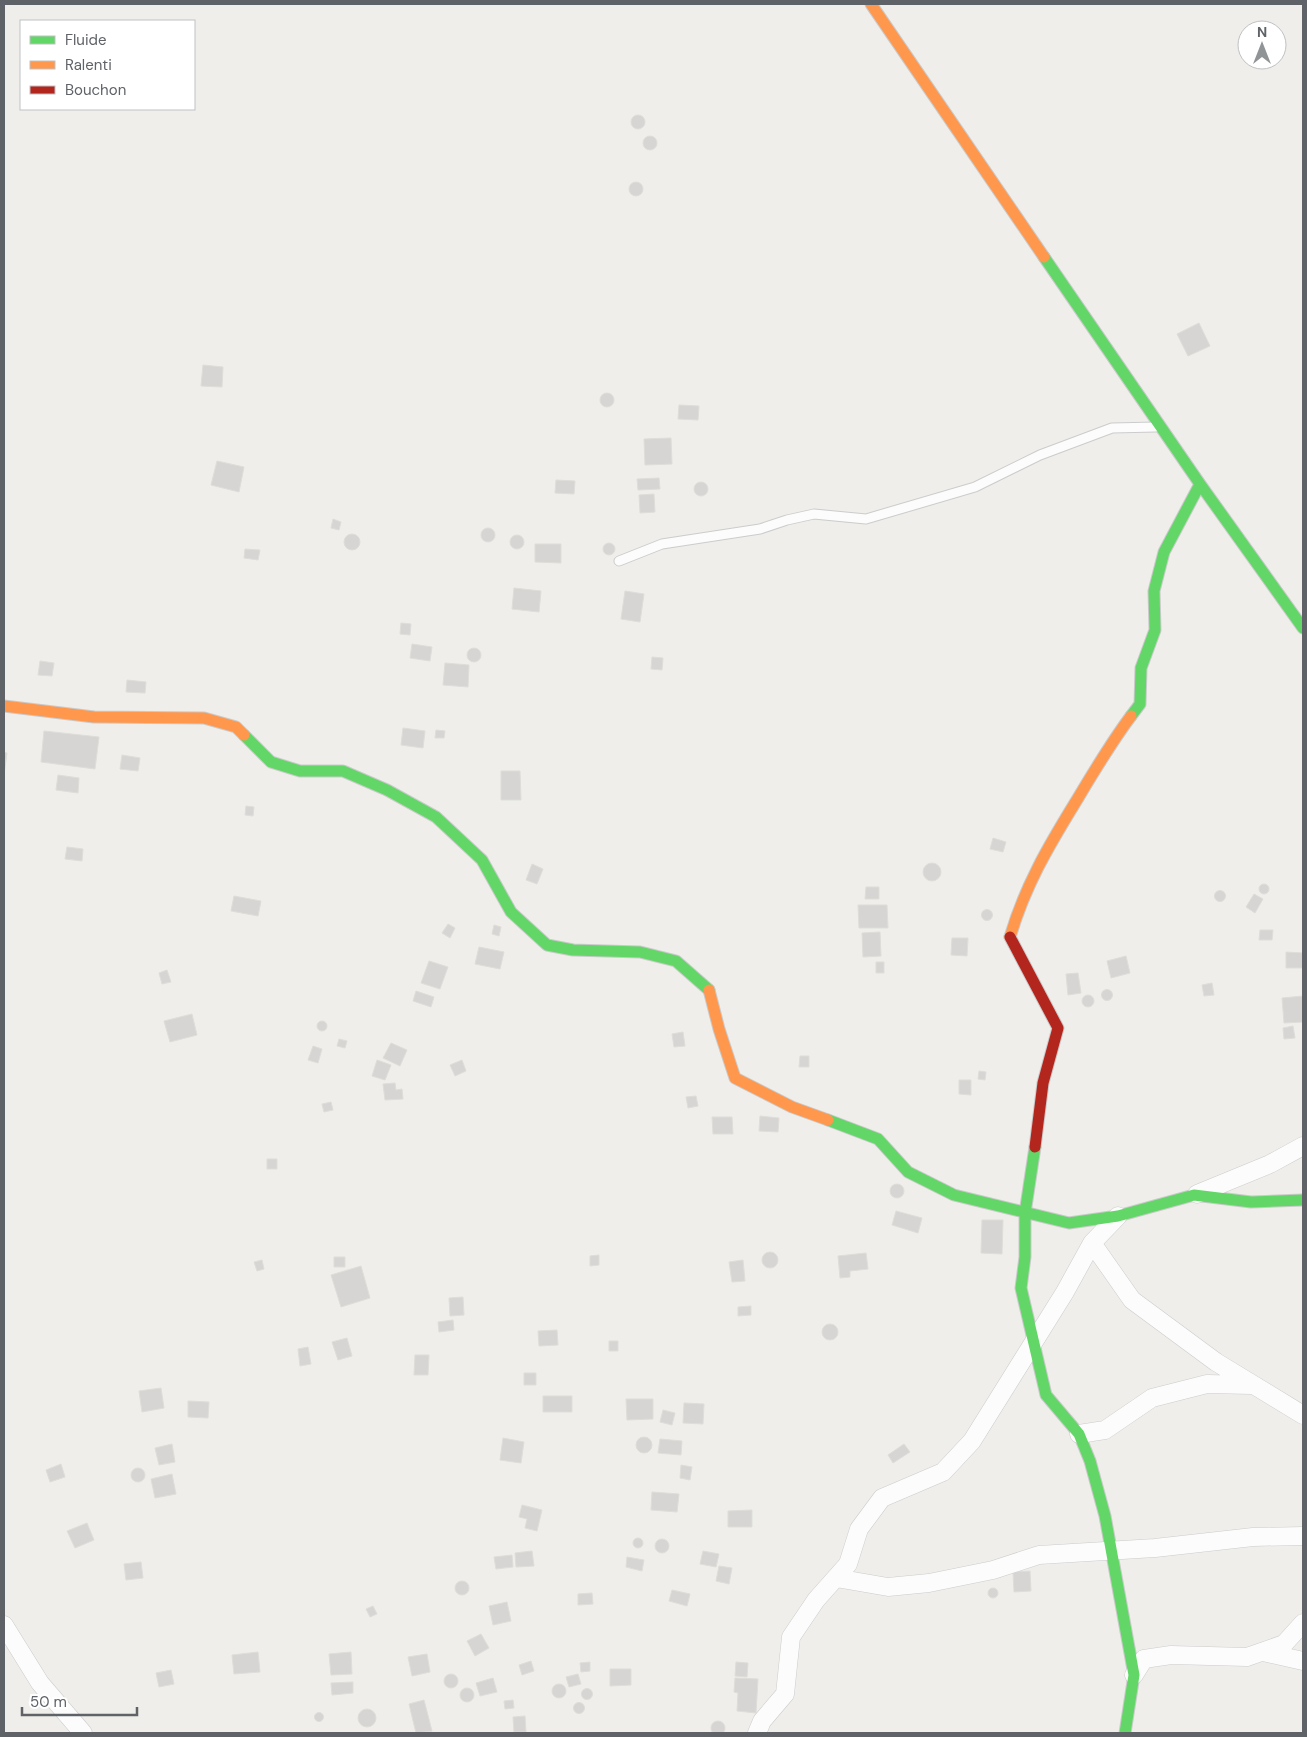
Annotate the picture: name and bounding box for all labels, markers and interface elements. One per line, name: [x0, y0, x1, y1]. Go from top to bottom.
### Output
legend: [20, 20, 195, 110]
north arrow: [1237, 20, 1287, 70]
text: N: [1257, 23, 1267, 41]
text: Fluide: [65, 30, 107, 50]
text: Ralenti: [65, 55, 112, 75]
text: Bouchon: [65, 80, 126, 100]
scale bar: [22, 1684, 138, 1716]
text: 50 m: [30, 1692, 67, 1712]

